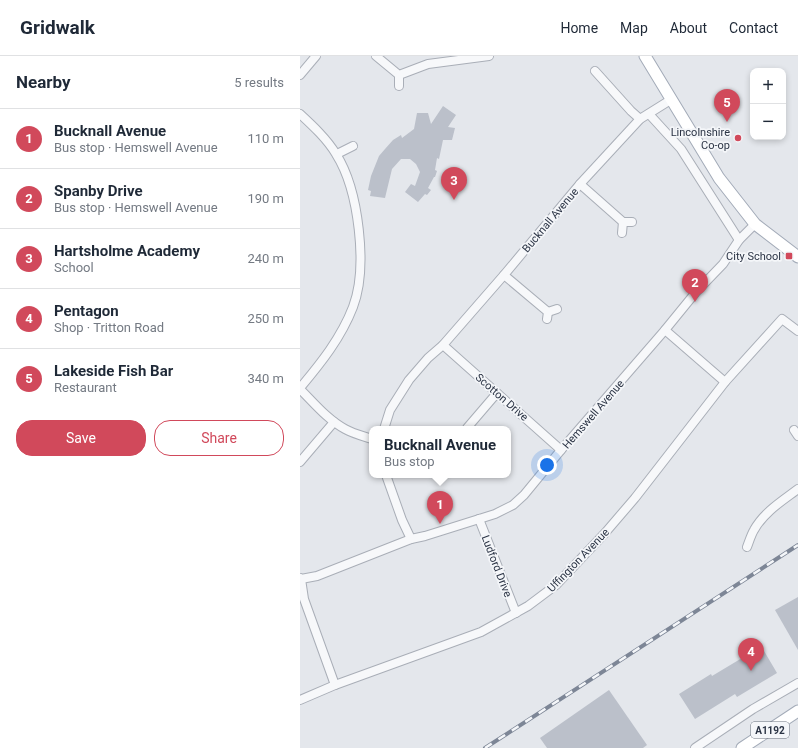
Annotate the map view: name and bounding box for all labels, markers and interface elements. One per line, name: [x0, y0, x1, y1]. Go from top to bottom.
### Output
text: Gridwalk: [20, 16, 95, 39]
text: Home: [560, 20, 598, 36]
text: Map: [620, 20, 648, 36]
text: About: [670, 20, 707, 36]
text: Contact: [729, 20, 778, 36]
map controls: [750, 68, 786, 140]
button: +: [750, 68, 786, 104]
text: Nearby: [16, 72, 71, 92]
text: 5 results: [234, 75, 284, 90]
pin: 5: [714, 89, 740, 122]
button: −: [750, 104, 786, 140]
text: Bucknall Avenue: [54, 122, 166, 140]
place label: Lincolnshire Co-op: [671, 126, 730, 152]
text: 1: [25, 131, 33, 146]
text: 110 m: [247, 131, 284, 146]
marker: Lincolnshire Co-op: [733, 133, 743, 143]
text: Bus stop · Hemswell Avenue: [54, 140, 218, 155]
pin: 3: [441, 167, 467, 200]
text: Spanby Drive: [54, 182, 143, 200]
street label: Bucknall Avenue: [520, 185, 581, 255]
text: 2: [25, 191, 33, 206]
text: 190 m: [247, 191, 284, 206]
text: Bus stop · Hemswell Avenue: [54, 200, 218, 215]
text: Hartsholme Academy: [54, 242, 200, 260]
place label: City School: [726, 250, 781, 263]
text: 3: [25, 251, 33, 266]
text: 240 m: [247, 251, 284, 266]
marker: City School: [784, 251, 794, 261]
text: School: [54, 260, 94, 275]
pin: 2: [682, 269, 708, 302]
text: Pentagon: [54, 302, 119, 320]
text: 4: [25, 311, 33, 326]
text: 250 m: [247, 311, 284, 326]
text: Shop · Tritton Road: [54, 320, 164, 335]
text: Lakeside Fish Bar: [54, 362, 173, 380]
text: 5: [25, 371, 33, 386]
text: 340 m: [247, 371, 284, 386]
street label: Scotton Drive: [473, 371, 531, 424]
street label: Hemswell Avenue: [560, 377, 627, 451]
text: Restaurant: [54, 380, 117, 395]
button: Save: [16, 420, 146, 456]
button: Share: [154, 420, 284, 456]
popup: [369, 426, 511, 478]
text: Bucknall Avenue: [384, 436, 496, 454]
text: Bus stop: [384, 454, 435, 469]
your location: [537, 455, 557, 475]
pin: 1: [427, 491, 453, 524]
street label: Uffington Avenue: [545, 526, 612, 595]
street label: Ludford Drive: [479, 533, 514, 599]
pin: 4: [738, 638, 764, 671]
road number: A1192: [751, 722, 789, 738]

